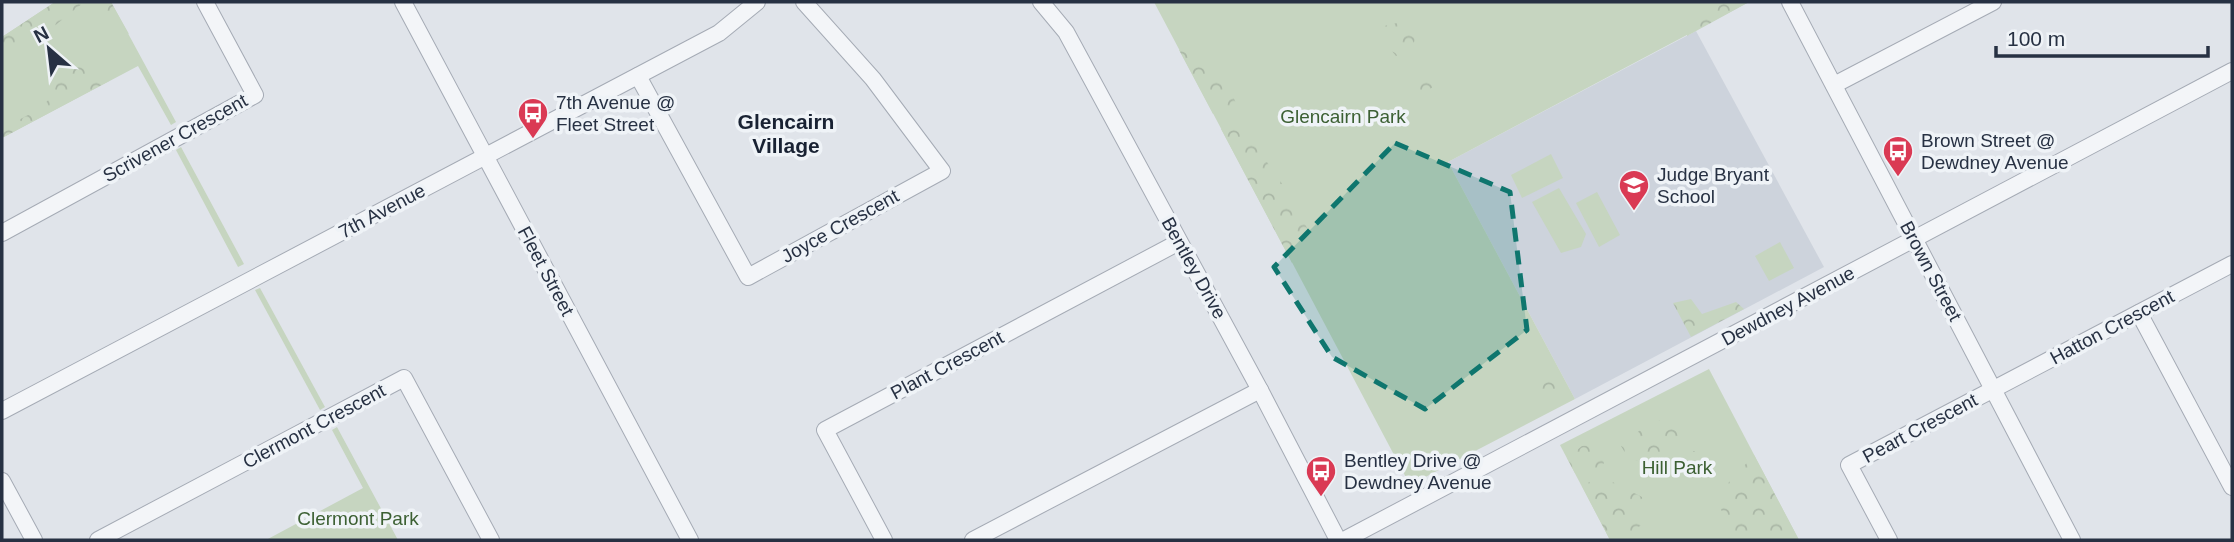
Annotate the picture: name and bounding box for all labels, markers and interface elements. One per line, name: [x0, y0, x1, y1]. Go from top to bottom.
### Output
north arrow: [14, 14, 84, 84]
scale bar: [1996, 14, 2208, 58]
text: N: [30, 22, 52, 47]
text: 100 m: [2007, 27, 2065, 50]
street label: Scrivener Crescent: [99, 89, 251, 186]
place label: 7th Avenue @ Fleet Street: [556, 92, 675, 135]
bus stop icon: 7th Avenue @ Fleet Street: [516, 96, 550, 140]
park label: Glencairn Park: [1280, 106, 1406, 127]
district label: Glencairn Village: [738, 110, 834, 157]
place label: Brown Street @ Dewdney Avenue: [1921, 130, 2069, 173]
bus stop icon: Brown Street @ Dewdney Avenue: [1881, 134, 1915, 178]
place label: Judge Bryant School: [1657, 164, 1770, 207]
school or university icon: Judge Bryant School: [1617, 168, 1651, 212]
street label: 7th Avenue: [335, 179, 429, 243]
street label: Joyce Crescent: [778, 185, 903, 267]
street label: Bentley Drive: [1157, 213, 1231, 323]
street label: Brown Street: [1896, 218, 1966, 325]
street label: Fleet Street: [514, 223, 579, 320]
street label: Dewdney Avenue: [1718, 262, 1858, 350]
street label: Hatton Crescent: [2046, 285, 2178, 368]
street label: Plant Crescent: [887, 326, 1008, 404]
street label: Clermont Crescent: [239, 379, 389, 472]
street label: Peart Crescent: [1859, 389, 1982, 467]
place label: Bentley Drive @ Dewdney Avenue: [1344, 450, 1492, 493]
bus stop icon: Bentley Drive @ Dewdney Avenue: [1304, 454, 1338, 498]
park label: Hill Park: [1642, 457, 1713, 478]
park label: Clermont Park: [297, 508, 419, 529]

